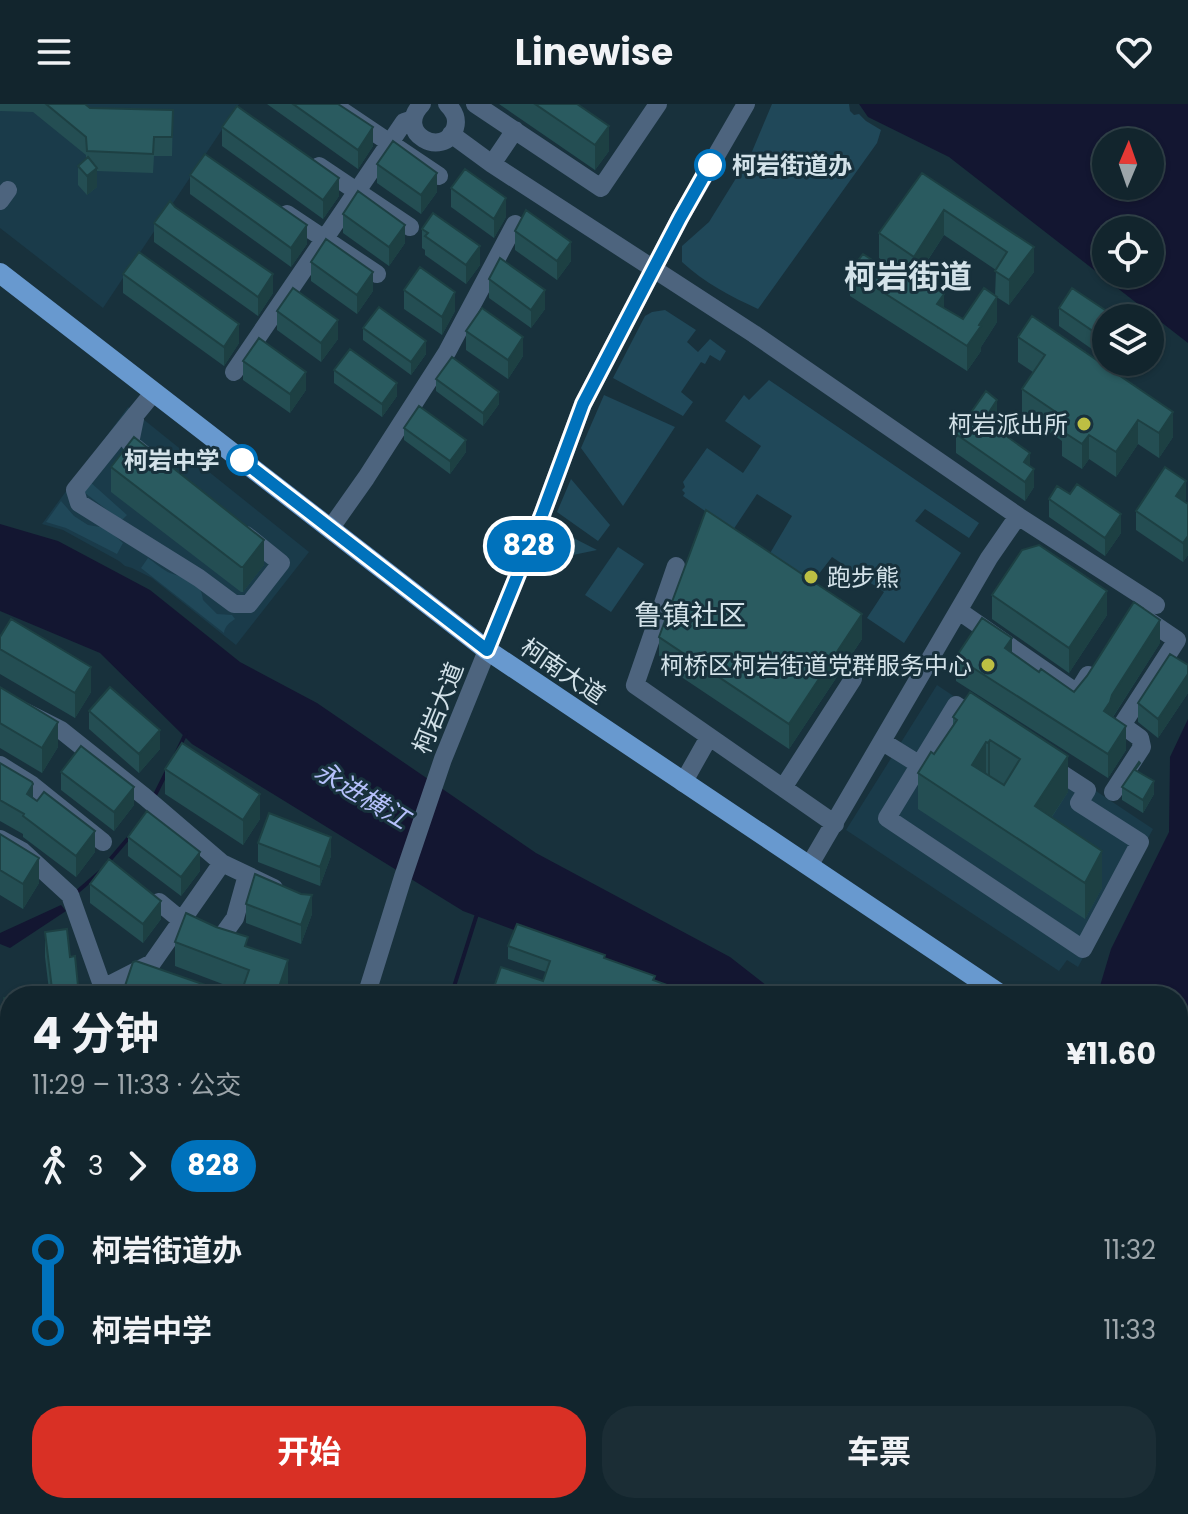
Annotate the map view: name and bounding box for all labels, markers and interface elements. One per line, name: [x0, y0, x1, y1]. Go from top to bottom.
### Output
text: Linewise: [515, 27, 673, 78]
icon: menu: [32, 30, 76, 74]
icon: heart: [1112, 30, 1156, 74]
north arrow: [1092, 128, 1164, 200]
map controls: [1092, 128, 1164, 376]
place label: 柯岩街道办: [732, 149, 852, 182]
marker: 柯岩街道办: [695, 150, 725, 180]
button: locate: [1092, 216, 1164, 288]
district label: 柯岩街道: [844, 254, 972, 299]
button: layers: [1092, 304, 1164, 376]
place label: 柯岩派出所: [948, 408, 1068, 441]
marker: 柯岩派出所: [1075, 415, 1093, 433]
place label: 柯岩中学: [124, 444, 220, 477]
marker: 柯岩中学: [227, 445, 257, 475]
line badge: 828: [483, 520, 575, 572]
text: 828: [503, 526, 555, 565]
place label: 跑步熊: [827, 561, 899, 594]
marker: 跑步熊: [802, 568, 820, 586]
district label: 鲁镇社区: [634, 596, 746, 635]
street label: 柯南大道: [514, 630, 612, 712]
place label: 柯桥区柯岩街道党群服务中心: [660, 649, 972, 682]
marker: 柯桥区柯岩街道党群服务中心: [979, 656, 997, 674]
street label: 柯岩大道: [405, 657, 471, 759]
water label: 永进横江: [308, 753, 418, 839]
text: 4 分钟: [32, 1003, 159, 1064]
text: ¥11.60: [1066, 1032, 1156, 1075]
text: 11:29 – 11:33 · 公交: [32, 1067, 241, 1103]
icon: walk: [32, 1144, 76, 1188]
icon: forward: [115, 1144, 159, 1188]
text: 828: [187, 1146, 240, 1185]
text: 3: [88, 1148, 103, 1184]
text: 柯岩街道办: [92, 1229, 242, 1272]
text: 11:32: [1104, 1232, 1156, 1268]
text: 柯岩中学: [92, 1309, 212, 1352]
text: 11:33: [1103, 1312, 1156, 1348]
button: 开始: [32, 1406, 586, 1498]
button: 车票: [602, 1406, 1156, 1498]

